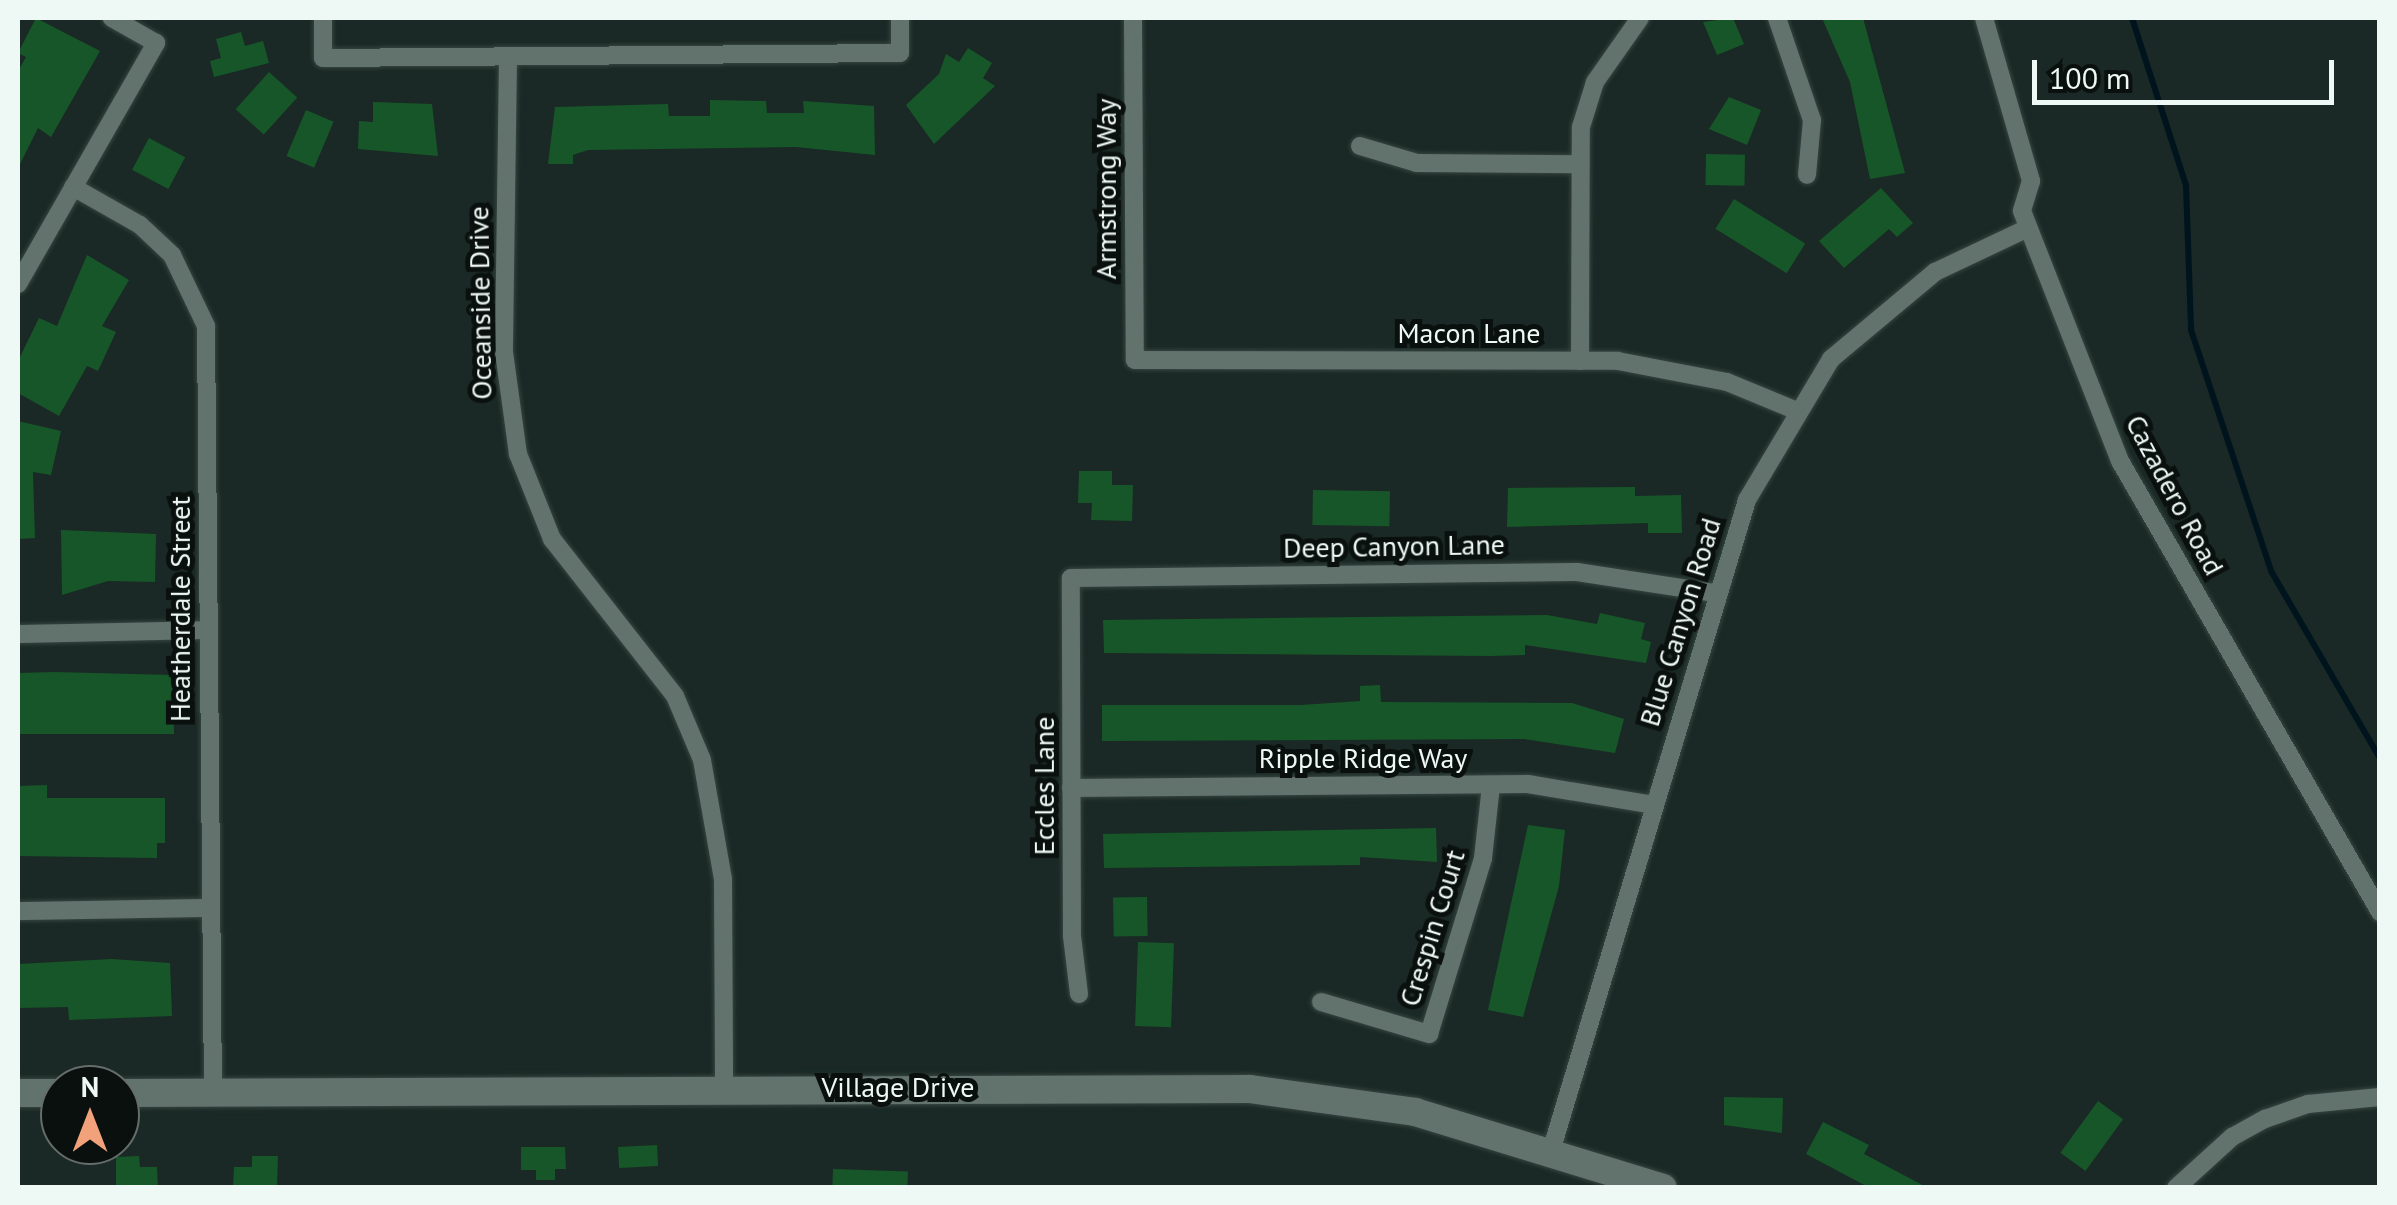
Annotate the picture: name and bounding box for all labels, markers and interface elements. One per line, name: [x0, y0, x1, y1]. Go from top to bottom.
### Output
scale bar: [2037, 40, 2340, 102]
text: 100 m: [2049, 58, 2130, 97]
street label: Armstrong Way: [1089, 98, 1123, 280]
street label: Oceanside Drive: [462, 206, 498, 400]
street label: Macon Lane: [1397, 316, 1541, 350]
street label: Cazadero Road: [2119, 409, 2231, 581]
street label: Heatherdale Street: [163, 496, 197, 722]
street label: Blue Canyon Road: [1632, 514, 1728, 730]
street label: Deep Canyon Lane: [1283, 527, 1505, 565]
street label: Eccles Lane: [1027, 717, 1061, 855]
street label: Ripple Ridge Way: [1258, 741, 1468, 775]
street label: Crespin Court: [1392, 846, 1472, 1010]
north arrow: [40, 1065, 140, 1165]
text: N: [81, 1068, 99, 1105]
street label: Village Drive: [821, 1070, 975, 1104]

